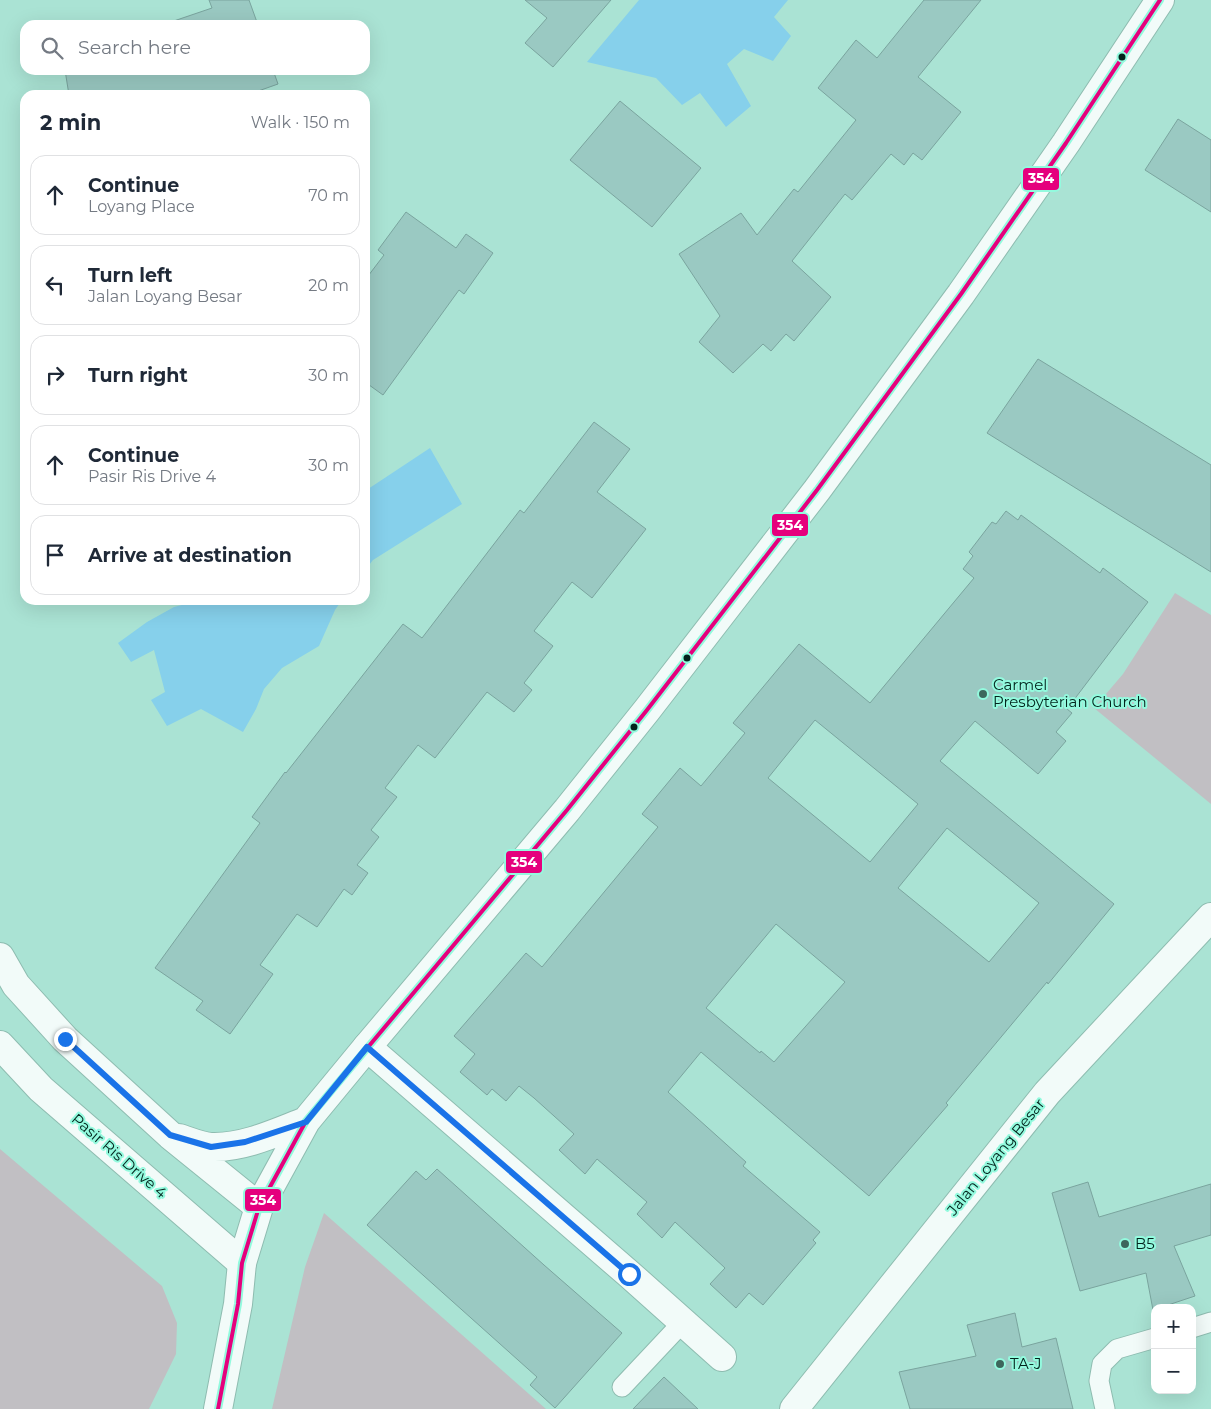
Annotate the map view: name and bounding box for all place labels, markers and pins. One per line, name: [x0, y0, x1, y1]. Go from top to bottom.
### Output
unlabelled marker: [1117, 52, 1127, 62]
unlabelled marker: [682, 653, 692, 663]
place label: Carmel Presbyterian Church: [993, 675, 1147, 711]
marker: Carmel Presbyterian Church: [977, 688, 989, 700]
unlabelled marker: [629, 722, 639, 732]
place label: B5: [1135, 1234, 1155, 1253]
marker: B5: [1119, 1238, 1131, 1250]
place label: TA-J: [1010, 1354, 1042, 1373]
marker: TA-J: [994, 1358, 1006, 1370]

